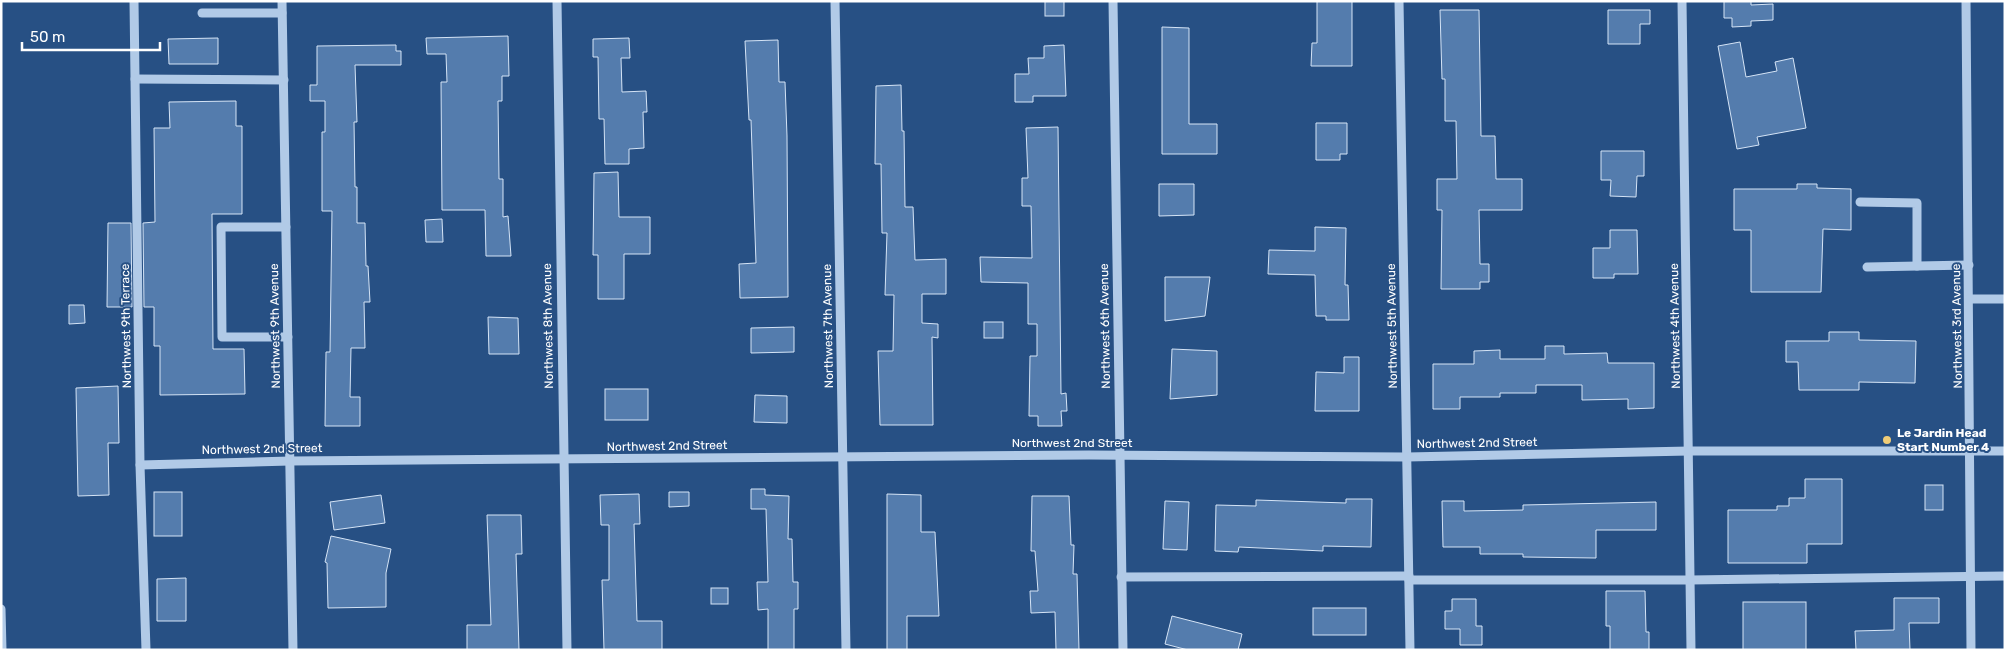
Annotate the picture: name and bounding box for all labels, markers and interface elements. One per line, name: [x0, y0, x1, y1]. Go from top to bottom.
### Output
scale bar: [22, 20, 160, 52]
text: 50 m: [30, 28, 65, 46]
street label: Northwest 9th Terrace: [118, 263, 134, 389]
street label: Northwest 9th Avenue: [267, 263, 283, 389]
street label: Northwest 8th Avenue: [540, 263, 556, 389]
street label: Northwest 7th Avenue: [820, 263, 836, 388]
street label: Northwest 6th Avenue: [1097, 263, 1113, 389]
street label: Northwest 5th Avenue: [1384, 263, 1400, 389]
street label: Northwest 4th Avenue: [1667, 263, 1683, 389]
street label: Northwest 3rd Avenue: [1949, 263, 1965, 389]
place label: Le Jardin Head Start Number 4: [1897, 426, 1989, 454]
marker: Le Jardin Head Start Number 4: [1881, 434, 1893, 446]
street label: Northwest 2nd Street: [1417, 435, 1538, 451]
street label: Northwest 2nd Street: [1012, 436, 1133, 450]
street label: Northwest 2nd Street: [607, 438, 728, 454]
street label: Northwest 2nd Street: [202, 441, 323, 457]

